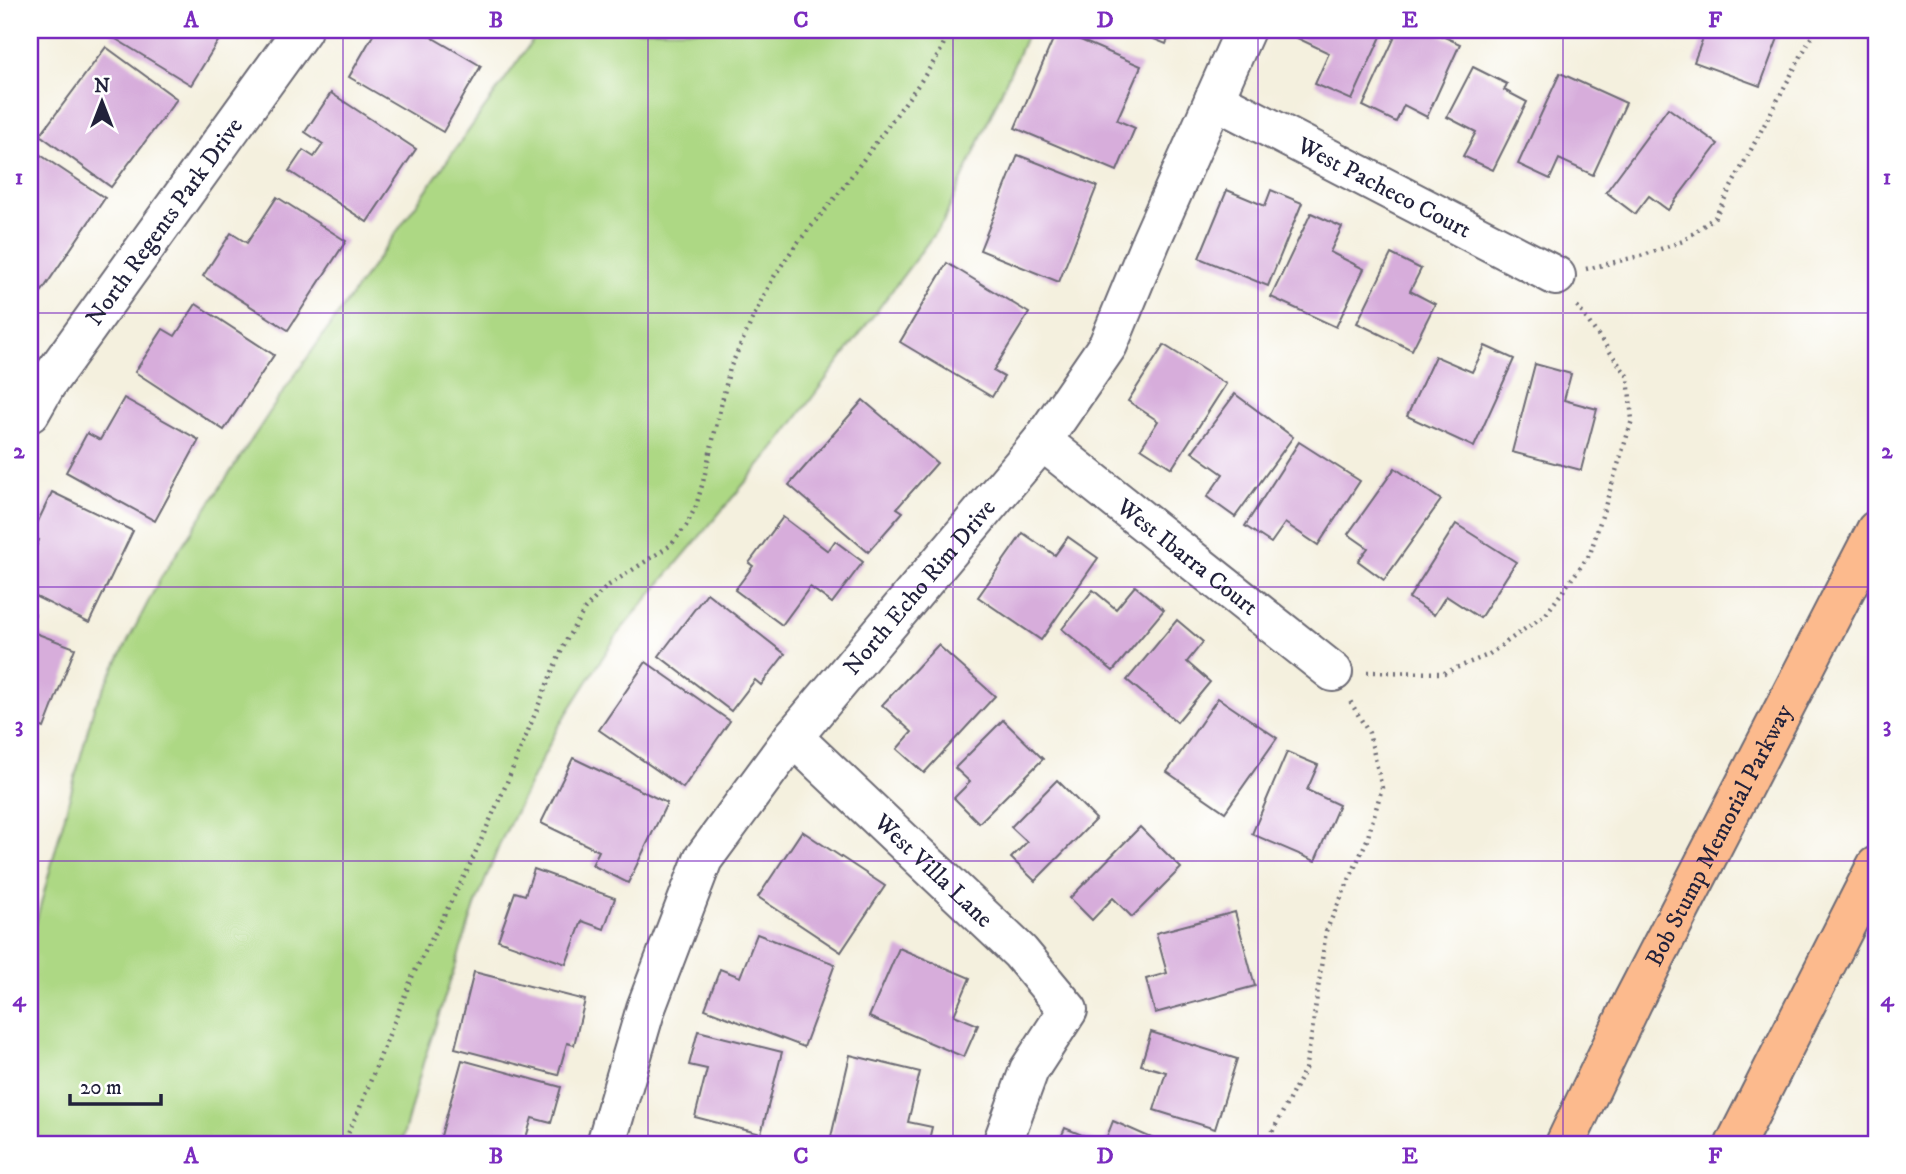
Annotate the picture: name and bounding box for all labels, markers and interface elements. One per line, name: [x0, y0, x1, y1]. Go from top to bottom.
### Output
text: A: [183, 6, 200, 35]
text: B: [489, 6, 503, 35]
text: C: [793, 6, 809, 35]
text: D: [1096, 6, 1114, 35]
text: E: [1402, 6, 1418, 35]
text: F: [1708, 6, 1723, 35]
north arrow: [66, 66, 136, 136]
text: N: [94, 75, 110, 98]
street label: North Regents Park Drive: [80, 112, 250, 332]
street label: West Pacheco Court: [1291, 130, 1476, 246]
text: 1: [15, 163, 23, 192]
text: 1: [1883, 163, 1891, 192]
text: 2: [13, 437, 25, 466]
text: 2: [1881, 437, 1893, 466]
street label: West Ibarra Court: [1110, 492, 1264, 623]
street label: North Echo Rim Drive: [837, 493, 1003, 682]
street label: Bob Stump Memorial Parkway: [1639, 699, 1800, 972]
text: 3: [15, 711, 23, 740]
text: 3: [1883, 711, 1891, 740]
street label: West Villa Lane: [867, 807, 999, 935]
text: 4: [12, 985, 27, 1014]
text: 4: [1880, 985, 1895, 1014]
scale bar: [70, 1062, 161, 1106]
text: 20 m: [80, 1075, 122, 1101]
text: A: [183, 1142, 200, 1171]
text: B: [489, 1142, 503, 1171]
text: C: [793, 1142, 809, 1171]
text: D: [1096, 1142, 1114, 1171]
text: E: [1402, 1142, 1418, 1171]
text: F: [1708, 1142, 1723, 1171]

